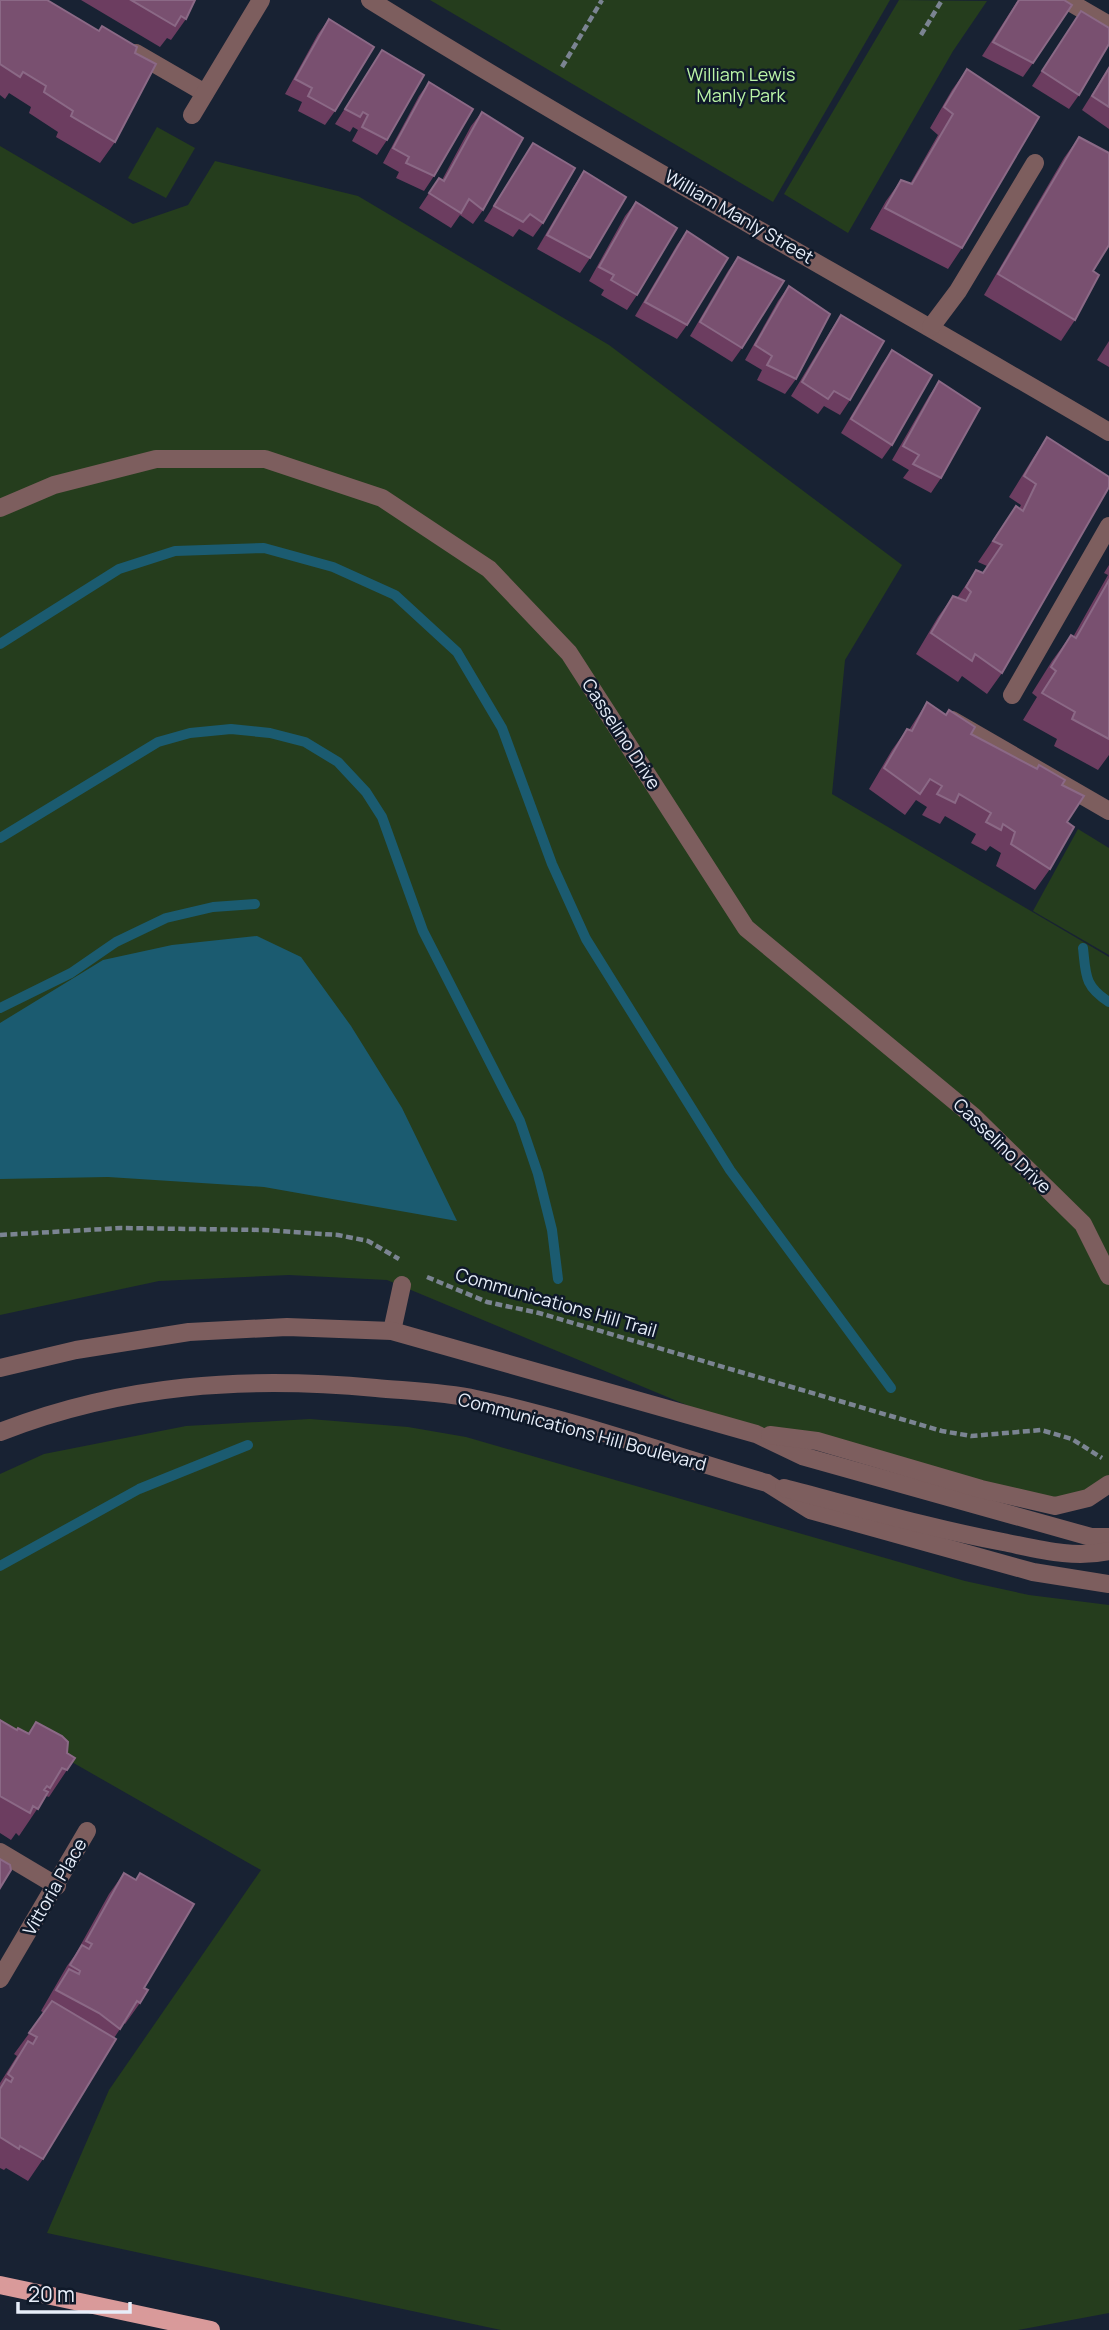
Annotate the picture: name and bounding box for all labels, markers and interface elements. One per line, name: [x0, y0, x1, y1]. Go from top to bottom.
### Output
park label: William Lewis Manly Park: [687, 62, 795, 107]
street label: William Manly Street: [661, 164, 818, 269]
street label: Casselino Drive: [577, 673, 667, 794]
street label: Casselino Drive: [948, 1092, 1057, 1198]
street label: Communications Hill Trail: [453, 1262, 660, 1342]
street label: Communications Hill Boulevard: [455, 1386, 709, 1476]
street label: Vittoria Place: [17, 1834, 92, 1939]
scale bar: [18, 2270, 130, 2314]
text: 20 m: [28, 2280, 75, 2308]

